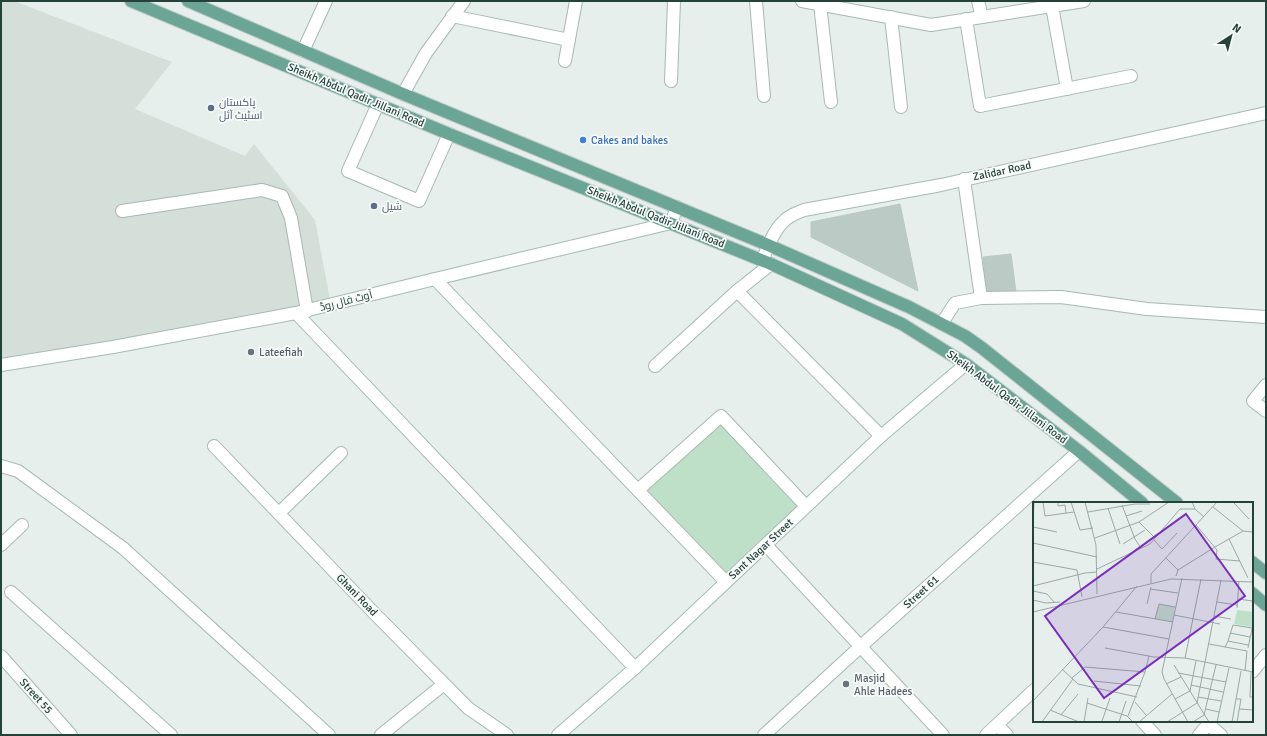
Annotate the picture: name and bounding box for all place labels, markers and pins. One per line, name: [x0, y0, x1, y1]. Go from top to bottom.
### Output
place label: پاکستان اسٹیٹ آئل: [219, 96, 263, 122]
marker: پاکستان اسٹیٹ آئل: [206, 103, 216, 113]
place label: Cakes and bakes: [591, 134, 668, 147]
marker: Cakes and bakes: [578, 135, 588, 145]
place label: شیل: [382, 200, 402, 213]
marker: شیل: [369, 201, 379, 211]
place label: Lateefiah: [259, 346, 303, 359]
marker: Lateefiah: [246, 347, 256, 357]
place label: Masjid Ahle Hadees: [854, 672, 913, 698]
marker: Masjid Ahle Hadees: [841, 679, 851, 689]

